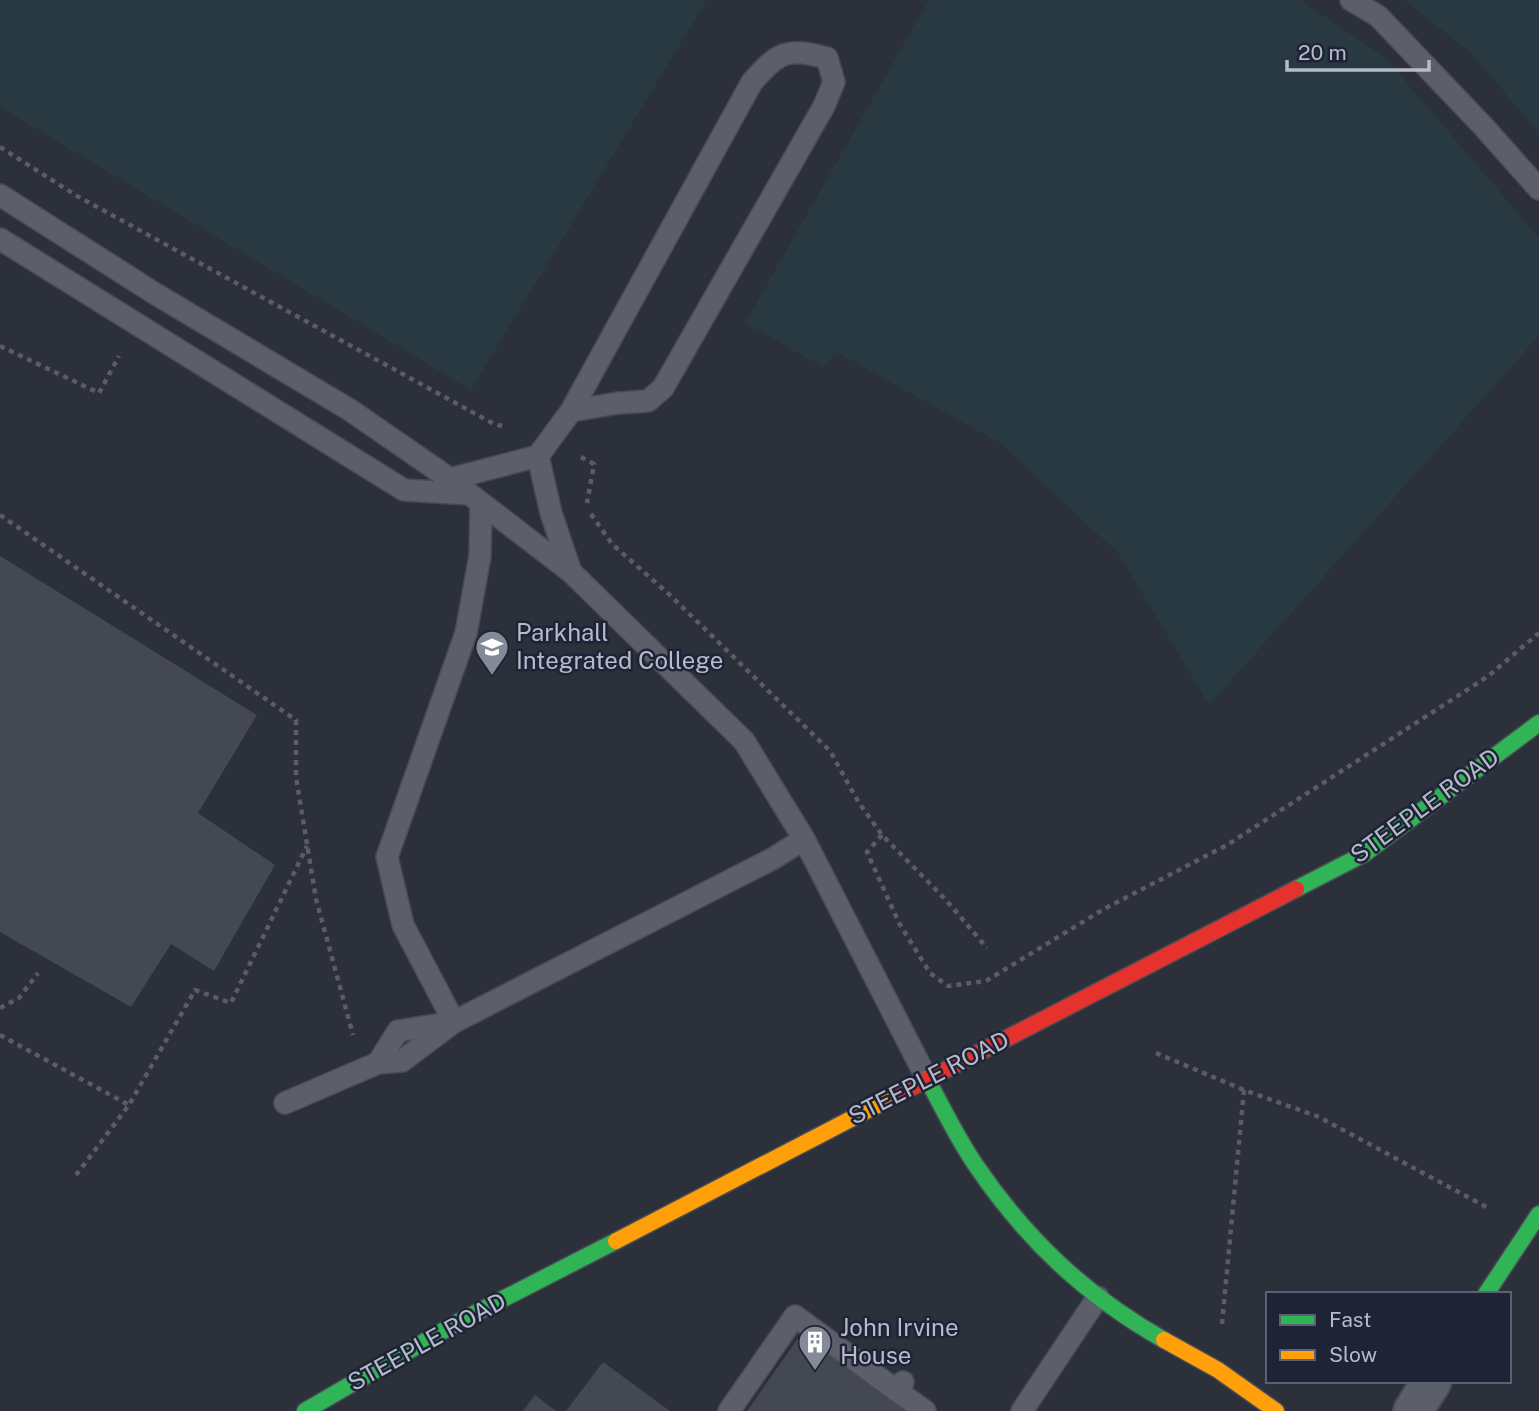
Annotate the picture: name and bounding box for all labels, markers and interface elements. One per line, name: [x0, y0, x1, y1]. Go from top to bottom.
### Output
scale bar: [1287, 28, 1429, 72]
text: 20 m: [1298, 40, 1347, 65]
place label: Parkhall Integrated College: [516, 618, 723, 674]
school or university icon: Parkhall Integrated College: [473, 628, 511, 677]
street label: STEEPLE ROAD: [1345, 742, 1504, 868]
street label: STEEPLE ROAD: [844, 1025, 1013, 1130]
street label: STEEPLE ROAD: [343, 1286, 510, 1396]
legend: [1266, 1292, 1511, 1383]
text: Fast: [1329, 1307, 1371, 1332]
place label: John Irvine House: [840, 1313, 959, 1369]
building icon: John Irvine House: [796, 1323, 834, 1372]
text: Slow: [1329, 1342, 1377, 1367]

